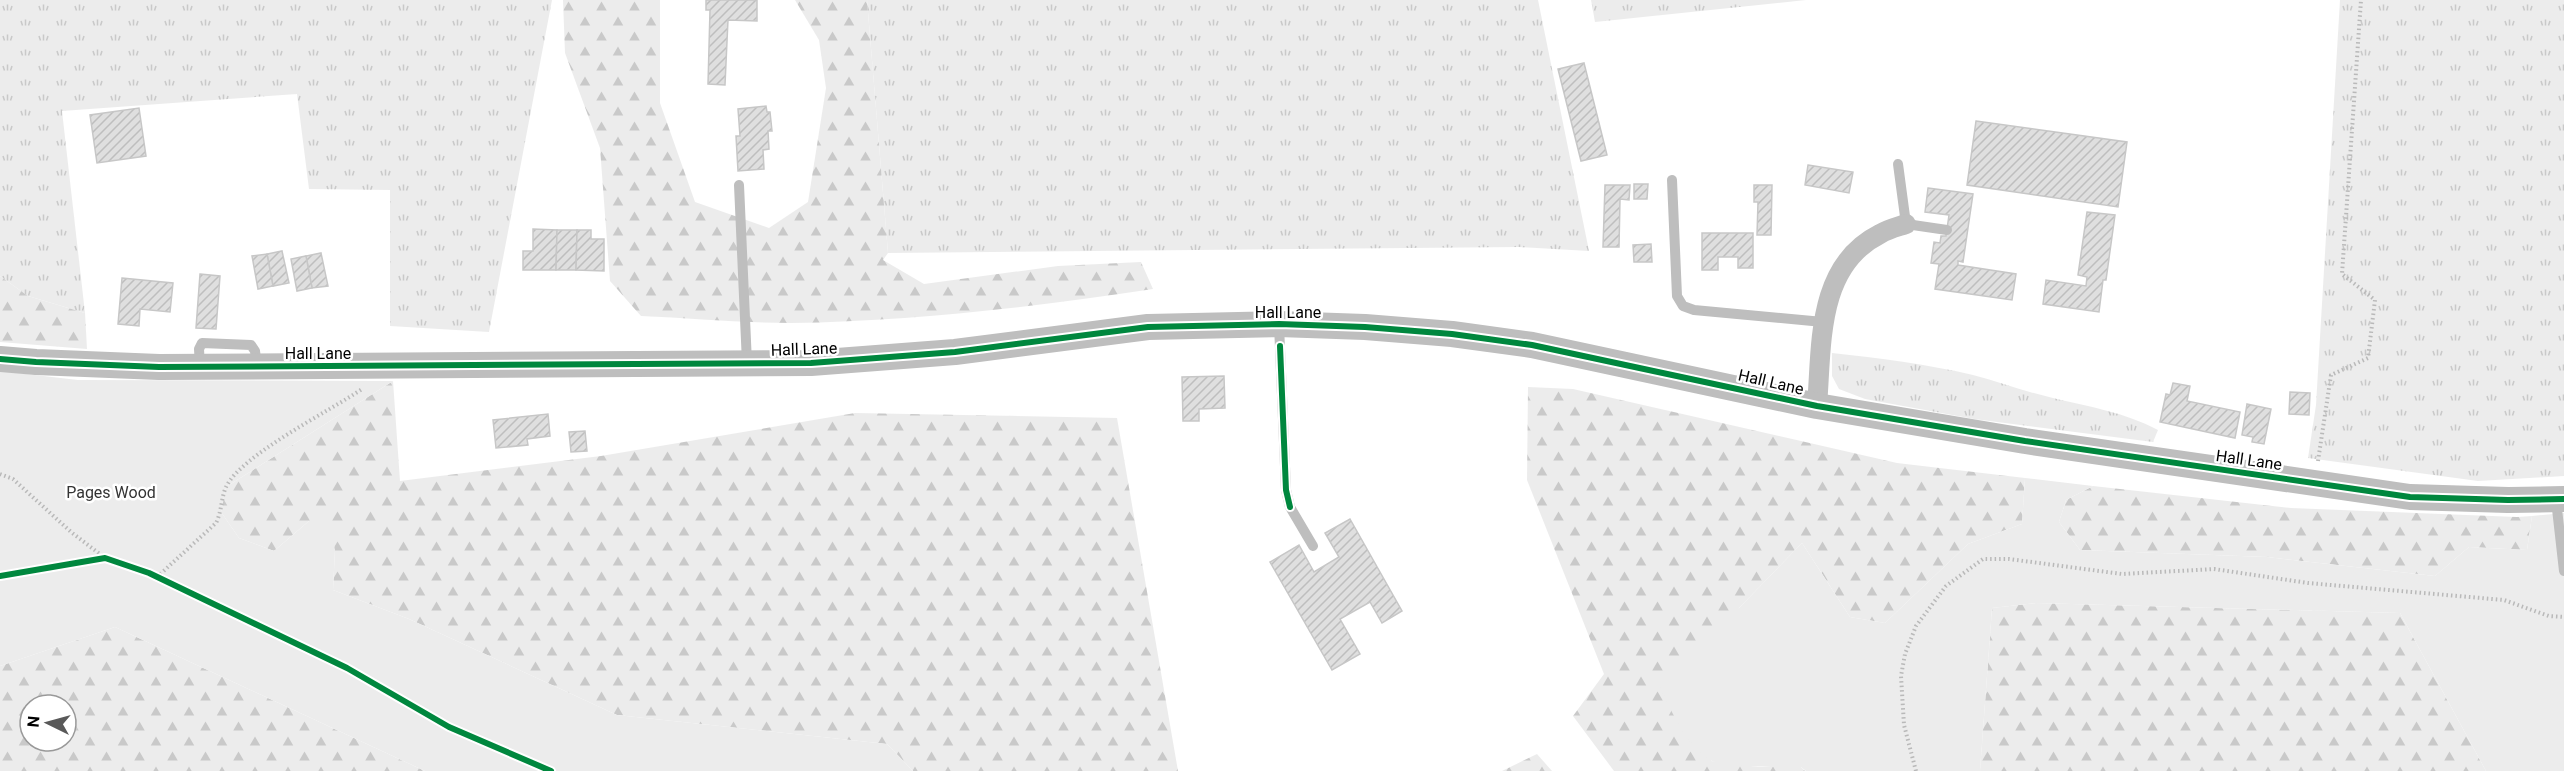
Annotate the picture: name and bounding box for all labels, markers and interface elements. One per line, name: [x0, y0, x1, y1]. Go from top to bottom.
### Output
street label: Hall Lane: [1255, 303, 1321, 322]
street label: Hall Lane: [770, 338, 838, 360]
street label: Hall Lane: [285, 344, 351, 363]
street label: Hall Lane: [1736, 365, 1806, 399]
street label: Hall Lane: [2215, 446, 2283, 474]
park label: Pages Wood: [66, 483, 156, 502]
north arrow: [18, 693, 78, 753]
text: N: [24, 715, 44, 728]

